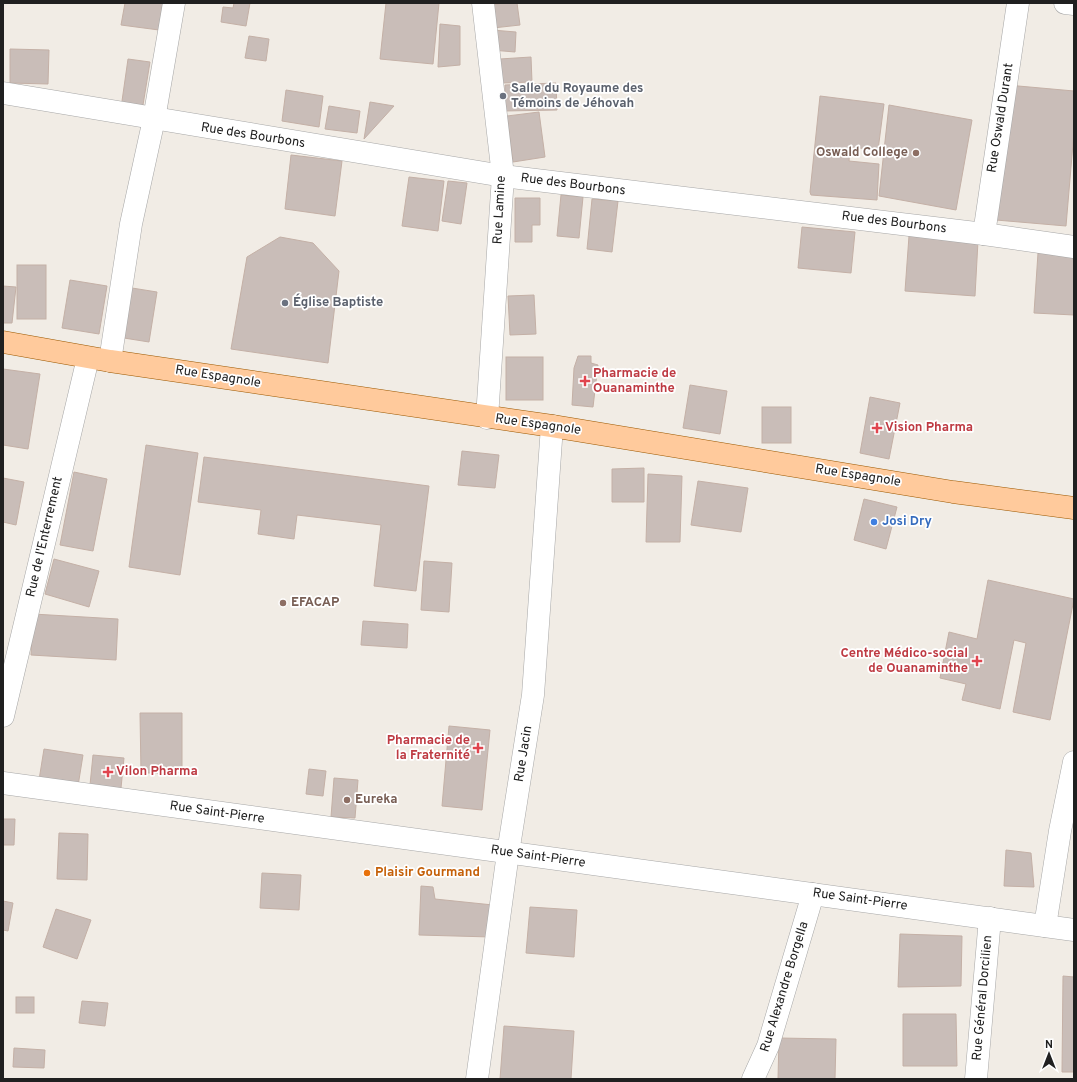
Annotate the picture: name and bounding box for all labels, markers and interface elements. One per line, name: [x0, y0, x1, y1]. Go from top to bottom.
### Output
street label: Rue Oswald Durant: [984, 62, 1018, 174]
place label: Salle du Royaume des Témoins de Jéhovah: [511, 81, 643, 112]
marker: Salle du Royaume des Témoins de Jéhovah: [498, 91, 508, 101]
street label: Rue des Bourbons: [200, 120, 306, 152]
place label: Oswald College: [816, 145, 908, 161]
marker: Oswald College: [911, 148, 921, 158]
street label: Rue des Bourbons: [520, 171, 626, 199]
street label: Rue Lamine: [490, 175, 510, 245]
street label: Rue des Bourbons: [841, 209, 947, 237]
place label: Église Baptiste: [293, 293, 383, 311]
marker: Église Baptiste: [280, 298, 290, 308]
street label: Rue Espagnole: [174, 362, 262, 392]
place label: Pharmacie de Ouanaminthe: [593, 366, 676, 397]
marker: Pharmacie de Ouanaminthe: [580, 376, 590, 386]
street label: Rue Espagnole: [494, 411, 582, 439]
place label: Vision Pharma: [885, 420, 973, 436]
marker: Vision Pharma: [872, 423, 882, 433]
street label: Rue Espagnole: [814, 461, 902, 491]
street label: Rue de l'Enterrement: [23, 475, 67, 599]
place label: Josi Dry: [882, 514, 933, 530]
marker: Josi Dry: [869, 517, 879, 527]
place label: EFACAP: [291, 595, 340, 611]
marker: EFACAP: [278, 598, 288, 608]
place label: Centre Médico-social de Ouanaminthe: [841, 646, 968, 677]
marker: Centre Médico-social de Ouanaminthe: [971, 655, 983, 667]
street label: Rue Jacin: [512, 725, 536, 783]
place label: Pharmacie de la Fraternité: [387, 733, 470, 764]
marker: Pharmacie de la Fraternité: [473, 743, 483, 753]
place label: Vilon Pharma: [116, 764, 198, 780]
marker: Vilon Pharma: [103, 767, 113, 777]
place label: Eureka: [355, 792, 397, 808]
marker: Eureka: [342, 795, 352, 805]
street label: Rue Saint-Pierre: [169, 798, 265, 828]
street label: Rue Saint-Pierre: [490, 842, 586, 872]
place label: Plaisir Gourmand: [375, 865, 480, 881]
marker: Plaisir Gourmand: [362, 868, 372, 878]
street label: Rue Saint-Pierre: [812, 885, 908, 915]
street label: Rue Alexandre Borgella: [758, 920, 812, 1054]
street label: Rue Général Dorcilien: [970, 935, 996, 1061]
north arrow: [1029, 1034, 1069, 1074]
text: N: [1045, 1038, 1053, 1052]

